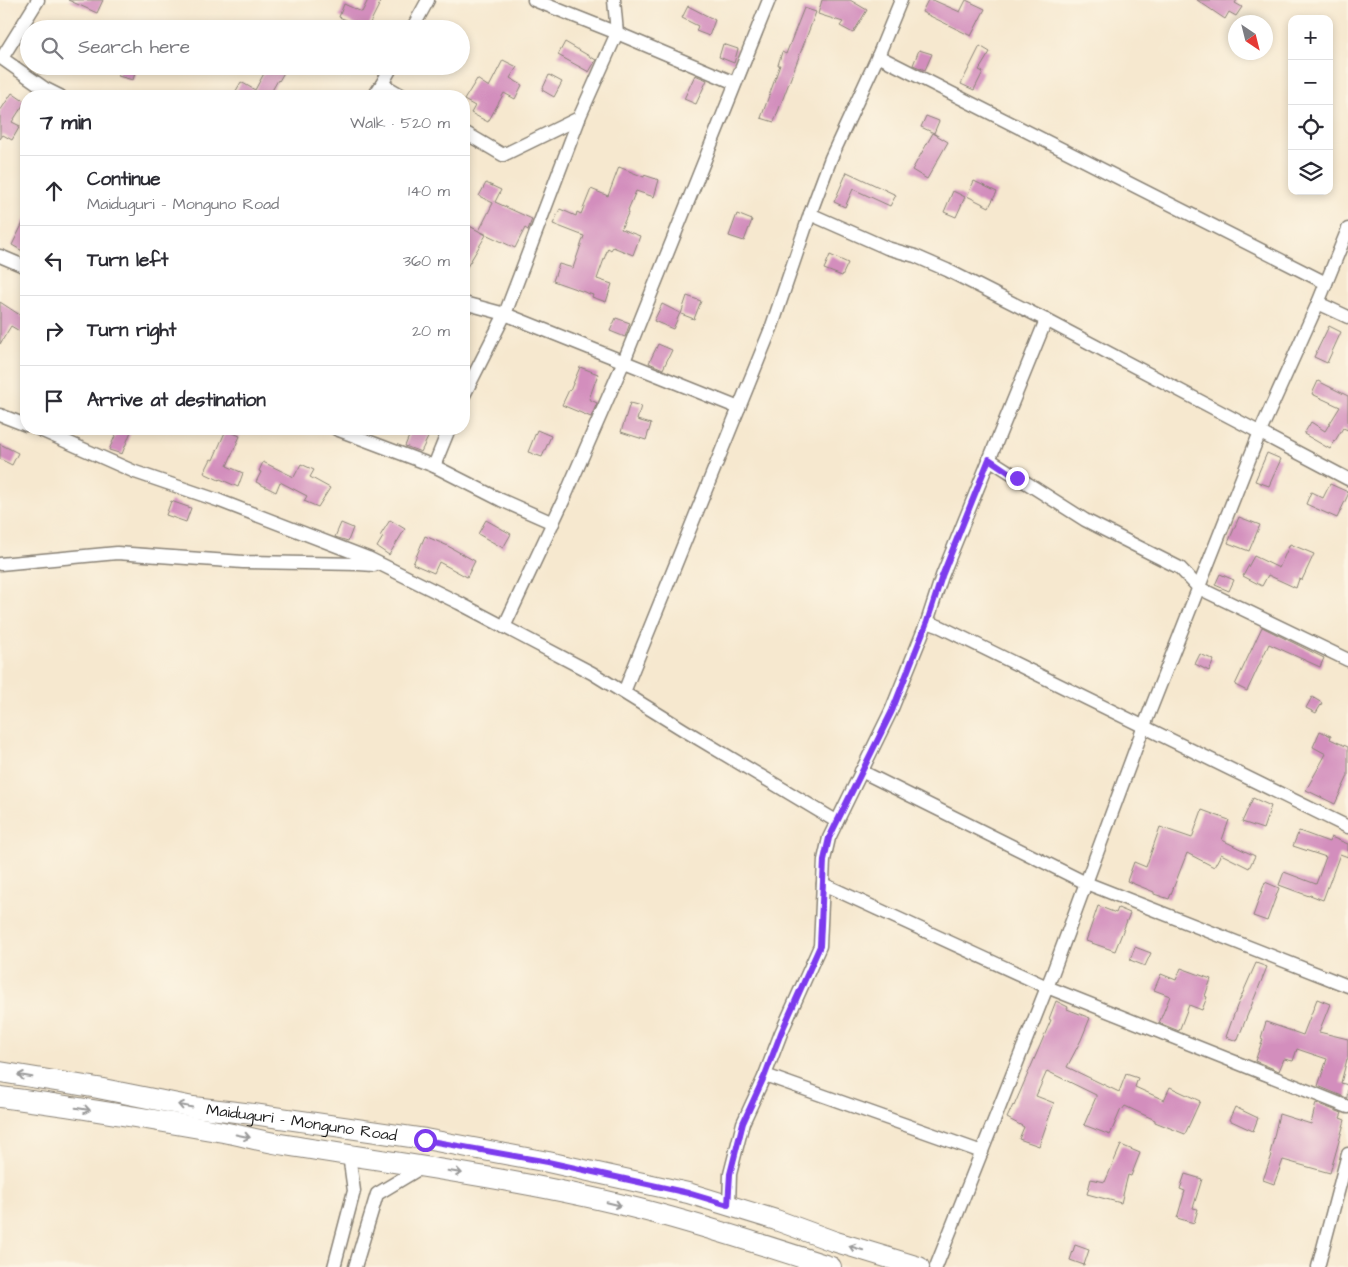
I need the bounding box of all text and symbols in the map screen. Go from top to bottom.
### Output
north arrow [1228,15,1273,60]
map controls [1288,15,1333,195]
button: + [1288,15,1333,60]
search box [20,20,470,75]
icon: search [38,34,66,62]
text: Search here [78,34,190,61]
button: − [1288,60,1333,105]
button: locate [1288,105,1333,150]
text: 7 min [40,108,91,137]
text: Walk · 520 m [350,112,450,134]
button: layers [1288,150,1333,195]
text: Continue [87,166,161,193]
icon: ahead [40,177,68,205]
text: 140 m [408,180,450,202]
text: Maiduguri - Monguno Road [87,193,279,215]
icon: left [40,247,68,275]
text: Turn left [87,247,168,274]
text: 360 m [403,250,450,272]
icon: right [40,317,68,345]
text: Turn right [87,317,176,344]
text: 20 m [412,320,450,342]
icon: arrive [40,387,68,415]
text: Arrive at destination [87,387,266,414]
route end [1006,467,1029,490]
one-way arrow [18,1071,34,1081]
street label: Maiduguri - Monguno Road [205,1099,398,1147]
one-way arrow [177,1100,193,1110]
one-way arrow [74,1104,90,1114]
route start [414,1129,437,1152]
one-way arrow [235,1132,251,1141]
one-way arrow [447,1168,463,1178]
one-way arrow [606,1200,622,1209]
one-way arrow [848,1243,864,1253]

